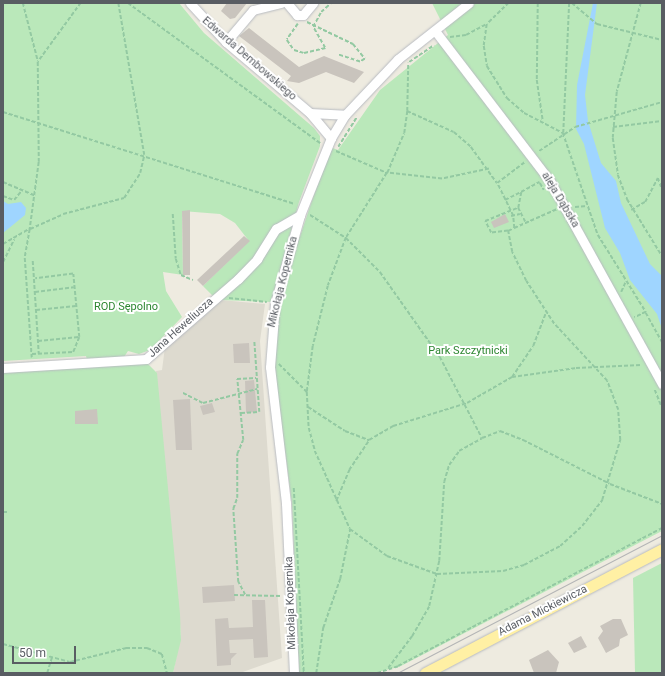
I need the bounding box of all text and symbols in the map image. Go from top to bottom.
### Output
street label: Edwarda Dembowskiego [199,14,299,104]
street label: aleja Dąbska [538,170,582,230]
street label: Mikołaja Kopernika [265,235,301,329]
street label: Jana Heweliusza [146,295,216,361]
park label: ROD Sępolno [94,300,158,314]
park label: Park Szczytnicki [428,344,508,358]
street label: Mikołaja Kopernika [283,556,299,650]
street label: Adama Mickiewicza [496,583,590,639]
scale bar [14,638,78,664]
text: 50 m [19,646,46,660]

